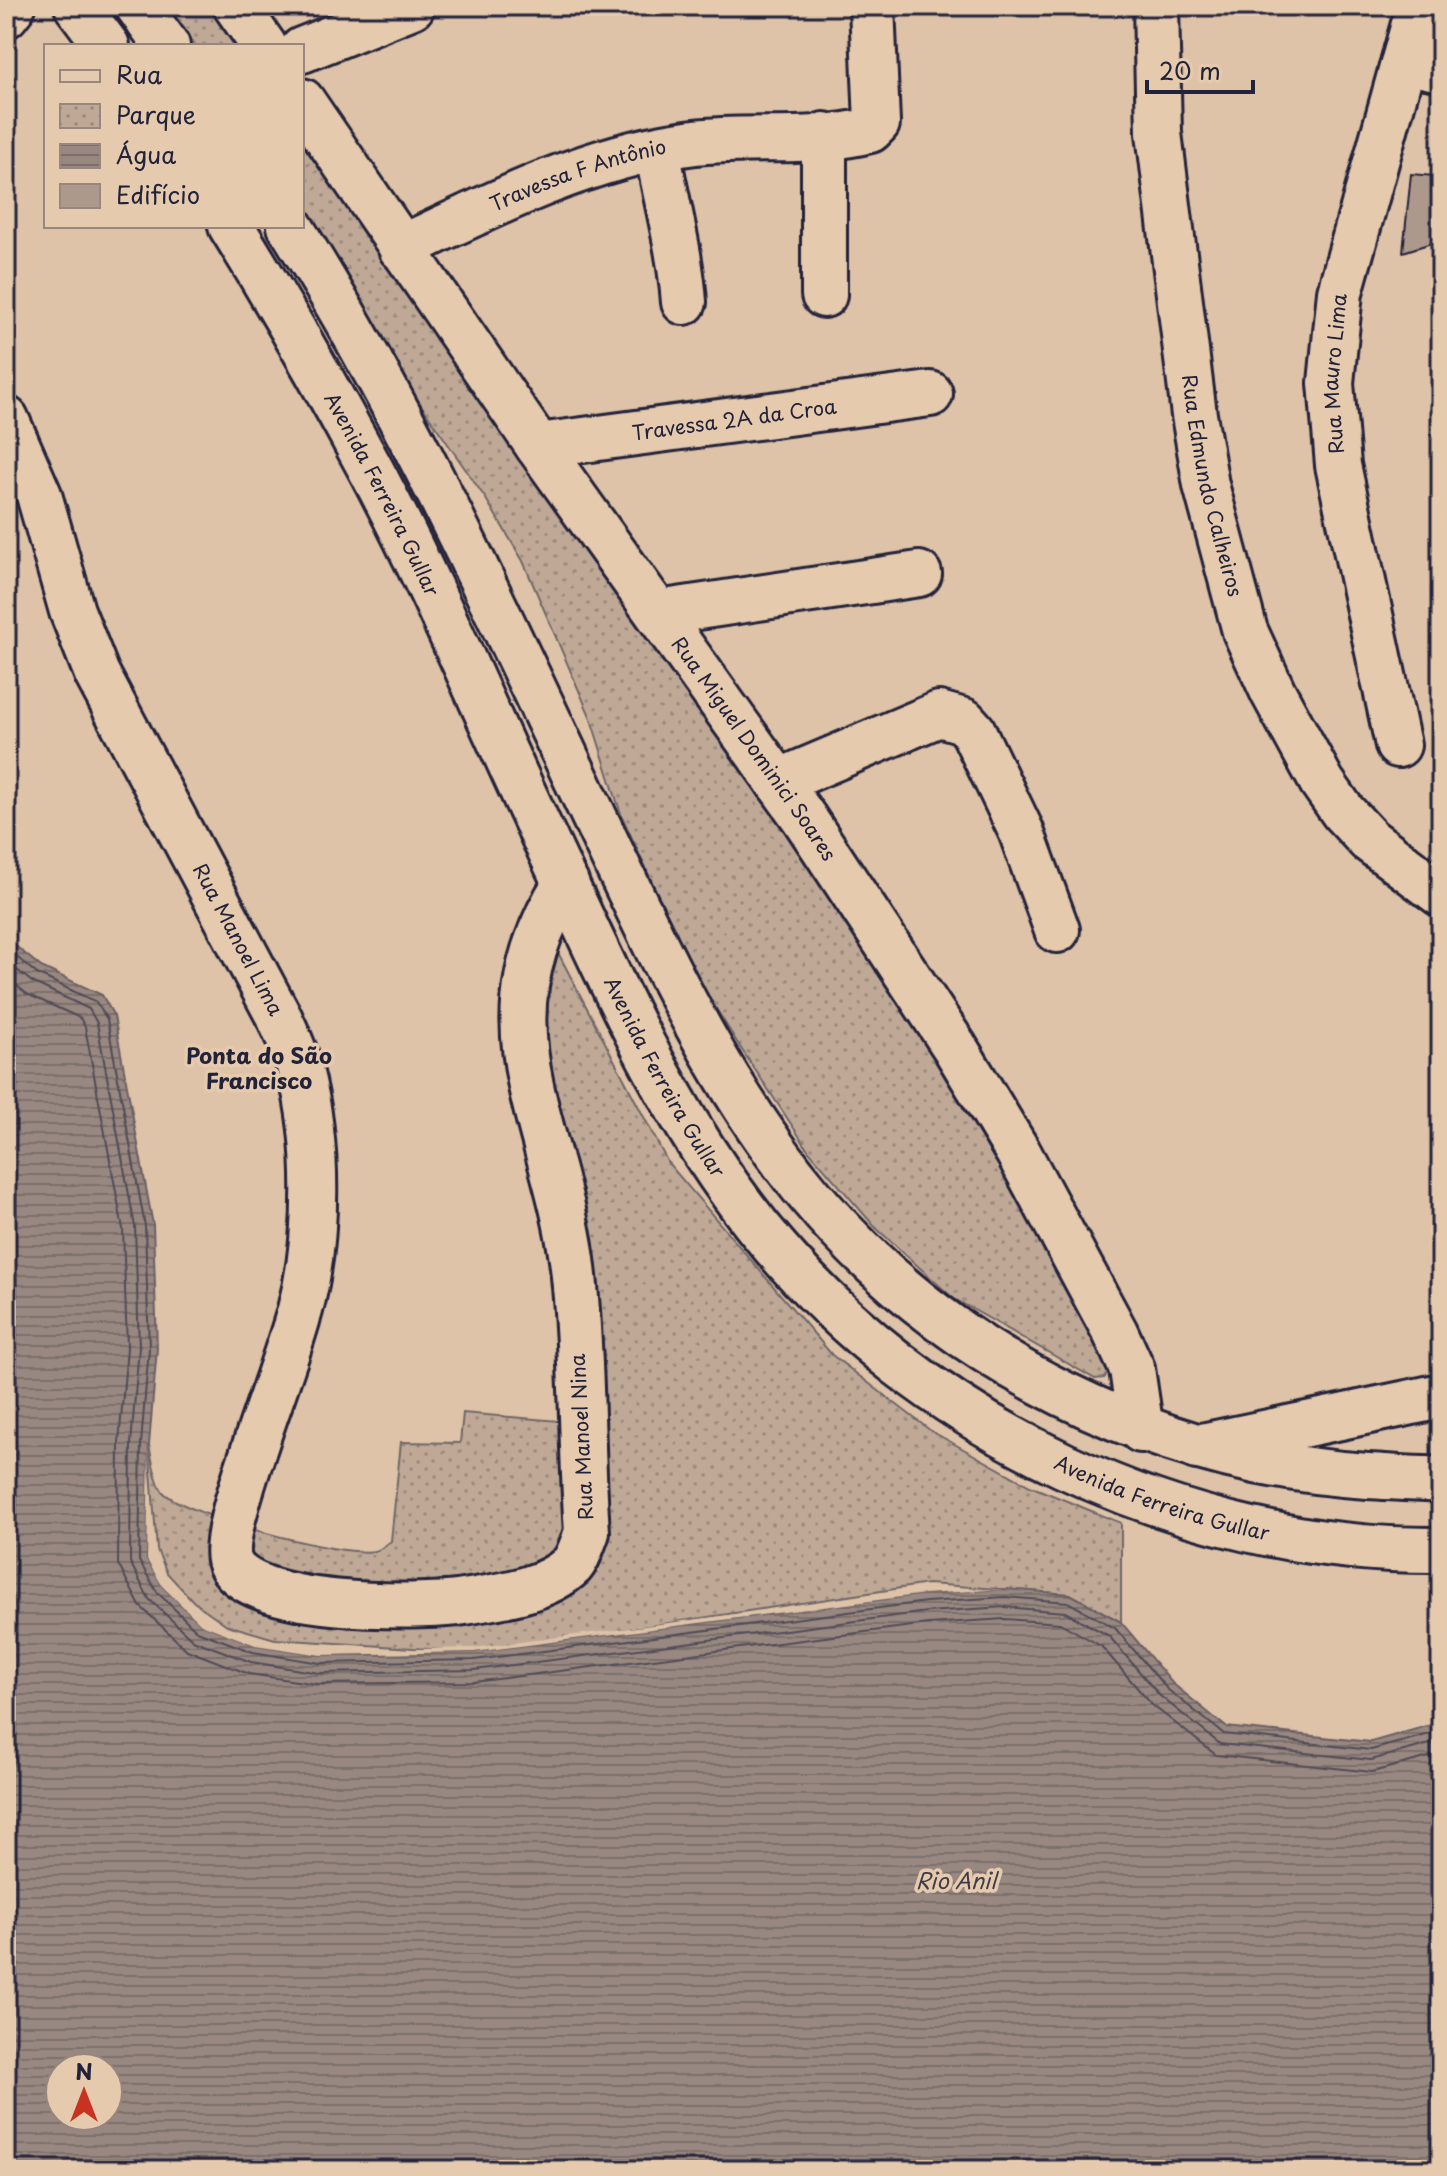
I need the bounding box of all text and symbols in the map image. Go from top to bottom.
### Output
legend [44,44,304,228]
scale bar [1147,44,1253,94]
text: 20 m [1159,52,1221,88]
text: Rua [116,56,162,92]
text: Parque [116,96,196,132]
street label: Travessa F Antônio [485,131,668,218]
text: Água [116,136,176,172]
text: Edifício [116,176,200,212]
street label: Rua Mauro Lima [1315,292,1354,455]
street label: Rua Edmundo Calheiros [1175,373,1251,600]
street label: Avenida Ferreira Gullar [317,387,448,601]
street label: Travessa 2A da Croa [630,390,839,447]
street label: Rua Miguel Dominici Soares [665,630,844,867]
street label: Rua Manoel Lima [186,858,292,1021]
street label: Avenida Ferreira Gullar [597,971,733,1183]
district label: Ponta do São Francisco [186,1038,332,1096]
street label: Rua Manoel Nina [562,1353,600,1521]
street label: Avenida Ferreira Gullar [1050,1447,1272,1547]
water label: Rio Anil [916,1863,999,1896]
north arrow [44,2052,124,2132]
text: N [75,2054,93,2087]

